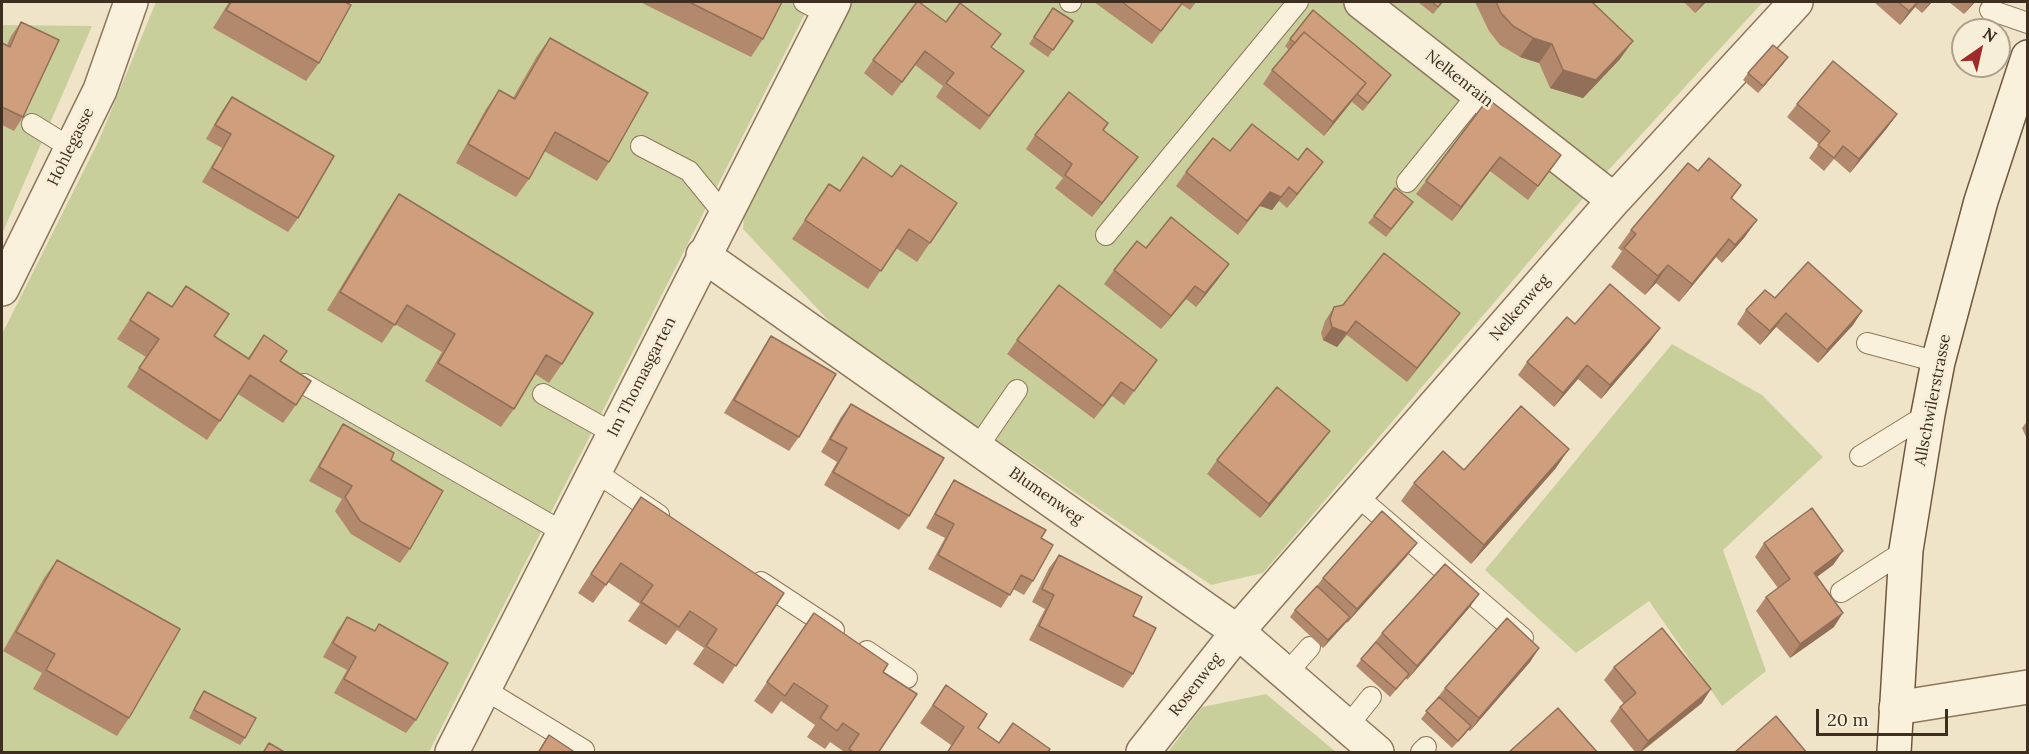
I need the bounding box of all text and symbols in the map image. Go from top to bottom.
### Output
north arrow [1951,18,2011,78]
text: N [1979,23,2001,46]
street label: Nelkenrain [1421,46,1497,112]
street label: Hohlegasse [44,105,98,189]
street label: Nelkenweg [1486,271,1554,345]
street label: Im Thomasgarten [604,314,680,440]
street label: Allschwilerstrasse [1911,333,1955,467]
street label: Blumenweg [1005,463,1087,529]
street label: Rosenweg [1165,650,1227,720]
scale bar [1819,697,1951,735]
text: 20 m [1827,708,1869,731]

